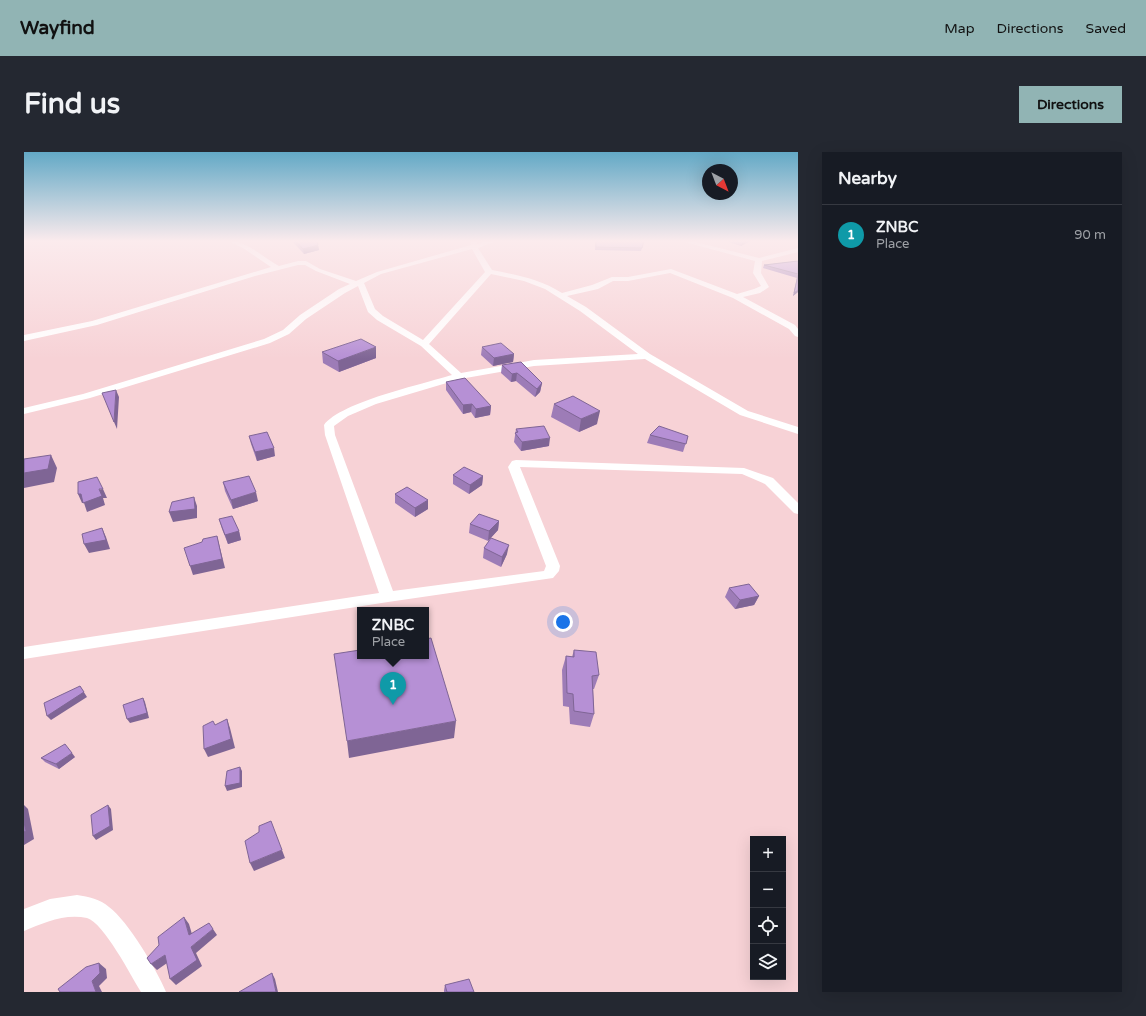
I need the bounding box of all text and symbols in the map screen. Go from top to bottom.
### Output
text: Wayfind [20,17,95,39]
text: Map [944,20,975,37]
text: Directions [997,20,1064,37]
text: Saved [1086,20,1126,37]
button: Directions [1019,86,1122,123]
text: Find us [24,87,120,121]
north arrow [702,164,738,200]
text: Nearby [838,168,897,189]
text: ZNBC [876,218,918,236]
text: 1 [847,227,855,243]
text: 90 m [1074,227,1106,243]
text: Place [876,236,909,252]
popup [357,607,429,659]
your location [553,612,573,632]
text: ZNBC [372,616,414,634]
text: Place [372,634,405,650]
pin: 1 [380,672,406,705]
map controls [750,836,786,980]
button: + [750,836,786,872]
button: − [750,872,786,908]
button: locate [750,908,786,944]
button: layers [750,944,786,980]

